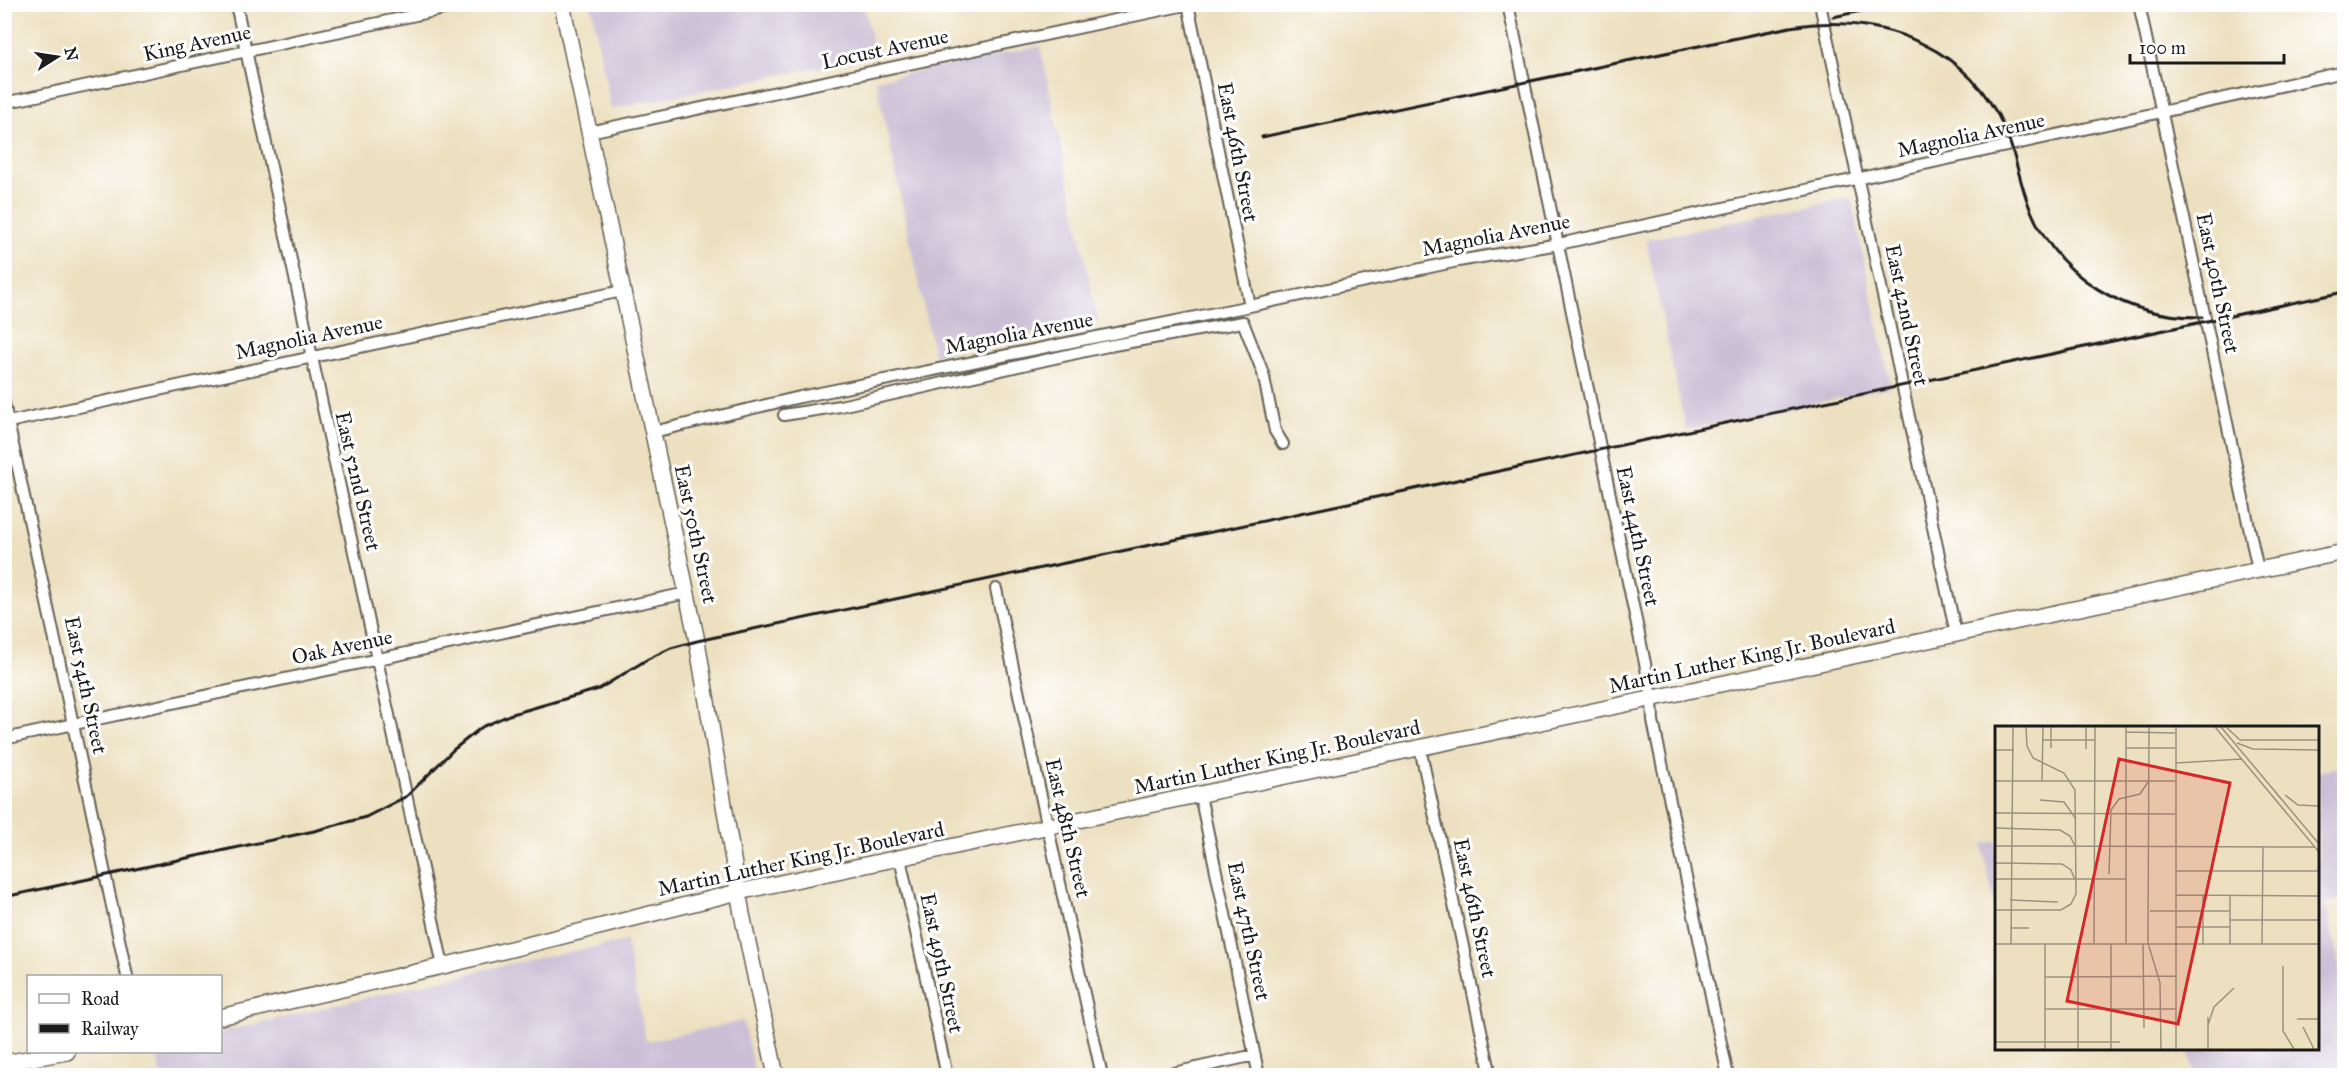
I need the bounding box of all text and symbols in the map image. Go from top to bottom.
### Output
street label: King Avenue [141,19,253,67]
street label: Locust Avenue [819,23,951,75]
north arrow [27,27,87,87]
scale bar [2130,27,2284,65]
text: 100 m [2139,37,2186,59]
text: N [60,45,82,63]
street label: East 46th Street [1212,80,1264,225]
street label: Magnolia Avenue [1895,107,2047,163]
street label: Magnolia Avenue [1420,208,1572,262]
street label: East 40th Street [2190,210,2246,356]
street label: East 42nd Street [1879,242,1935,389]
street label: Magnolia Avenue [943,306,1095,360]
street label: Magnolia Avenue [233,309,385,365]
street label: East 52nd Street [329,409,387,554]
street label: East 50th Street [669,462,724,606]
street label: East 44th Street [1610,463,1666,609]
street label: Martin Luther King Jr. Boulevard [1606,613,1898,699]
street label: East 54th Street [59,614,113,757]
street label: Oak Avenue [289,624,395,670]
street label: Martin Luther King Jr. Boulevard [1131,714,1423,800]
inset map [1995,726,2319,1050]
street label: East 48th Street [1039,756,1097,901]
street label: Martin Luther King Jr. Boulevard [655,816,947,902]
street label: East 46th Street [1448,836,1503,981]
street label: East 47th Street [1222,859,1277,1003]
street label: East 49th Street [914,891,970,1036]
legend [27,975,222,1053]
text: Road [81,988,119,1010]
text: Railway [81,1018,139,1040]

